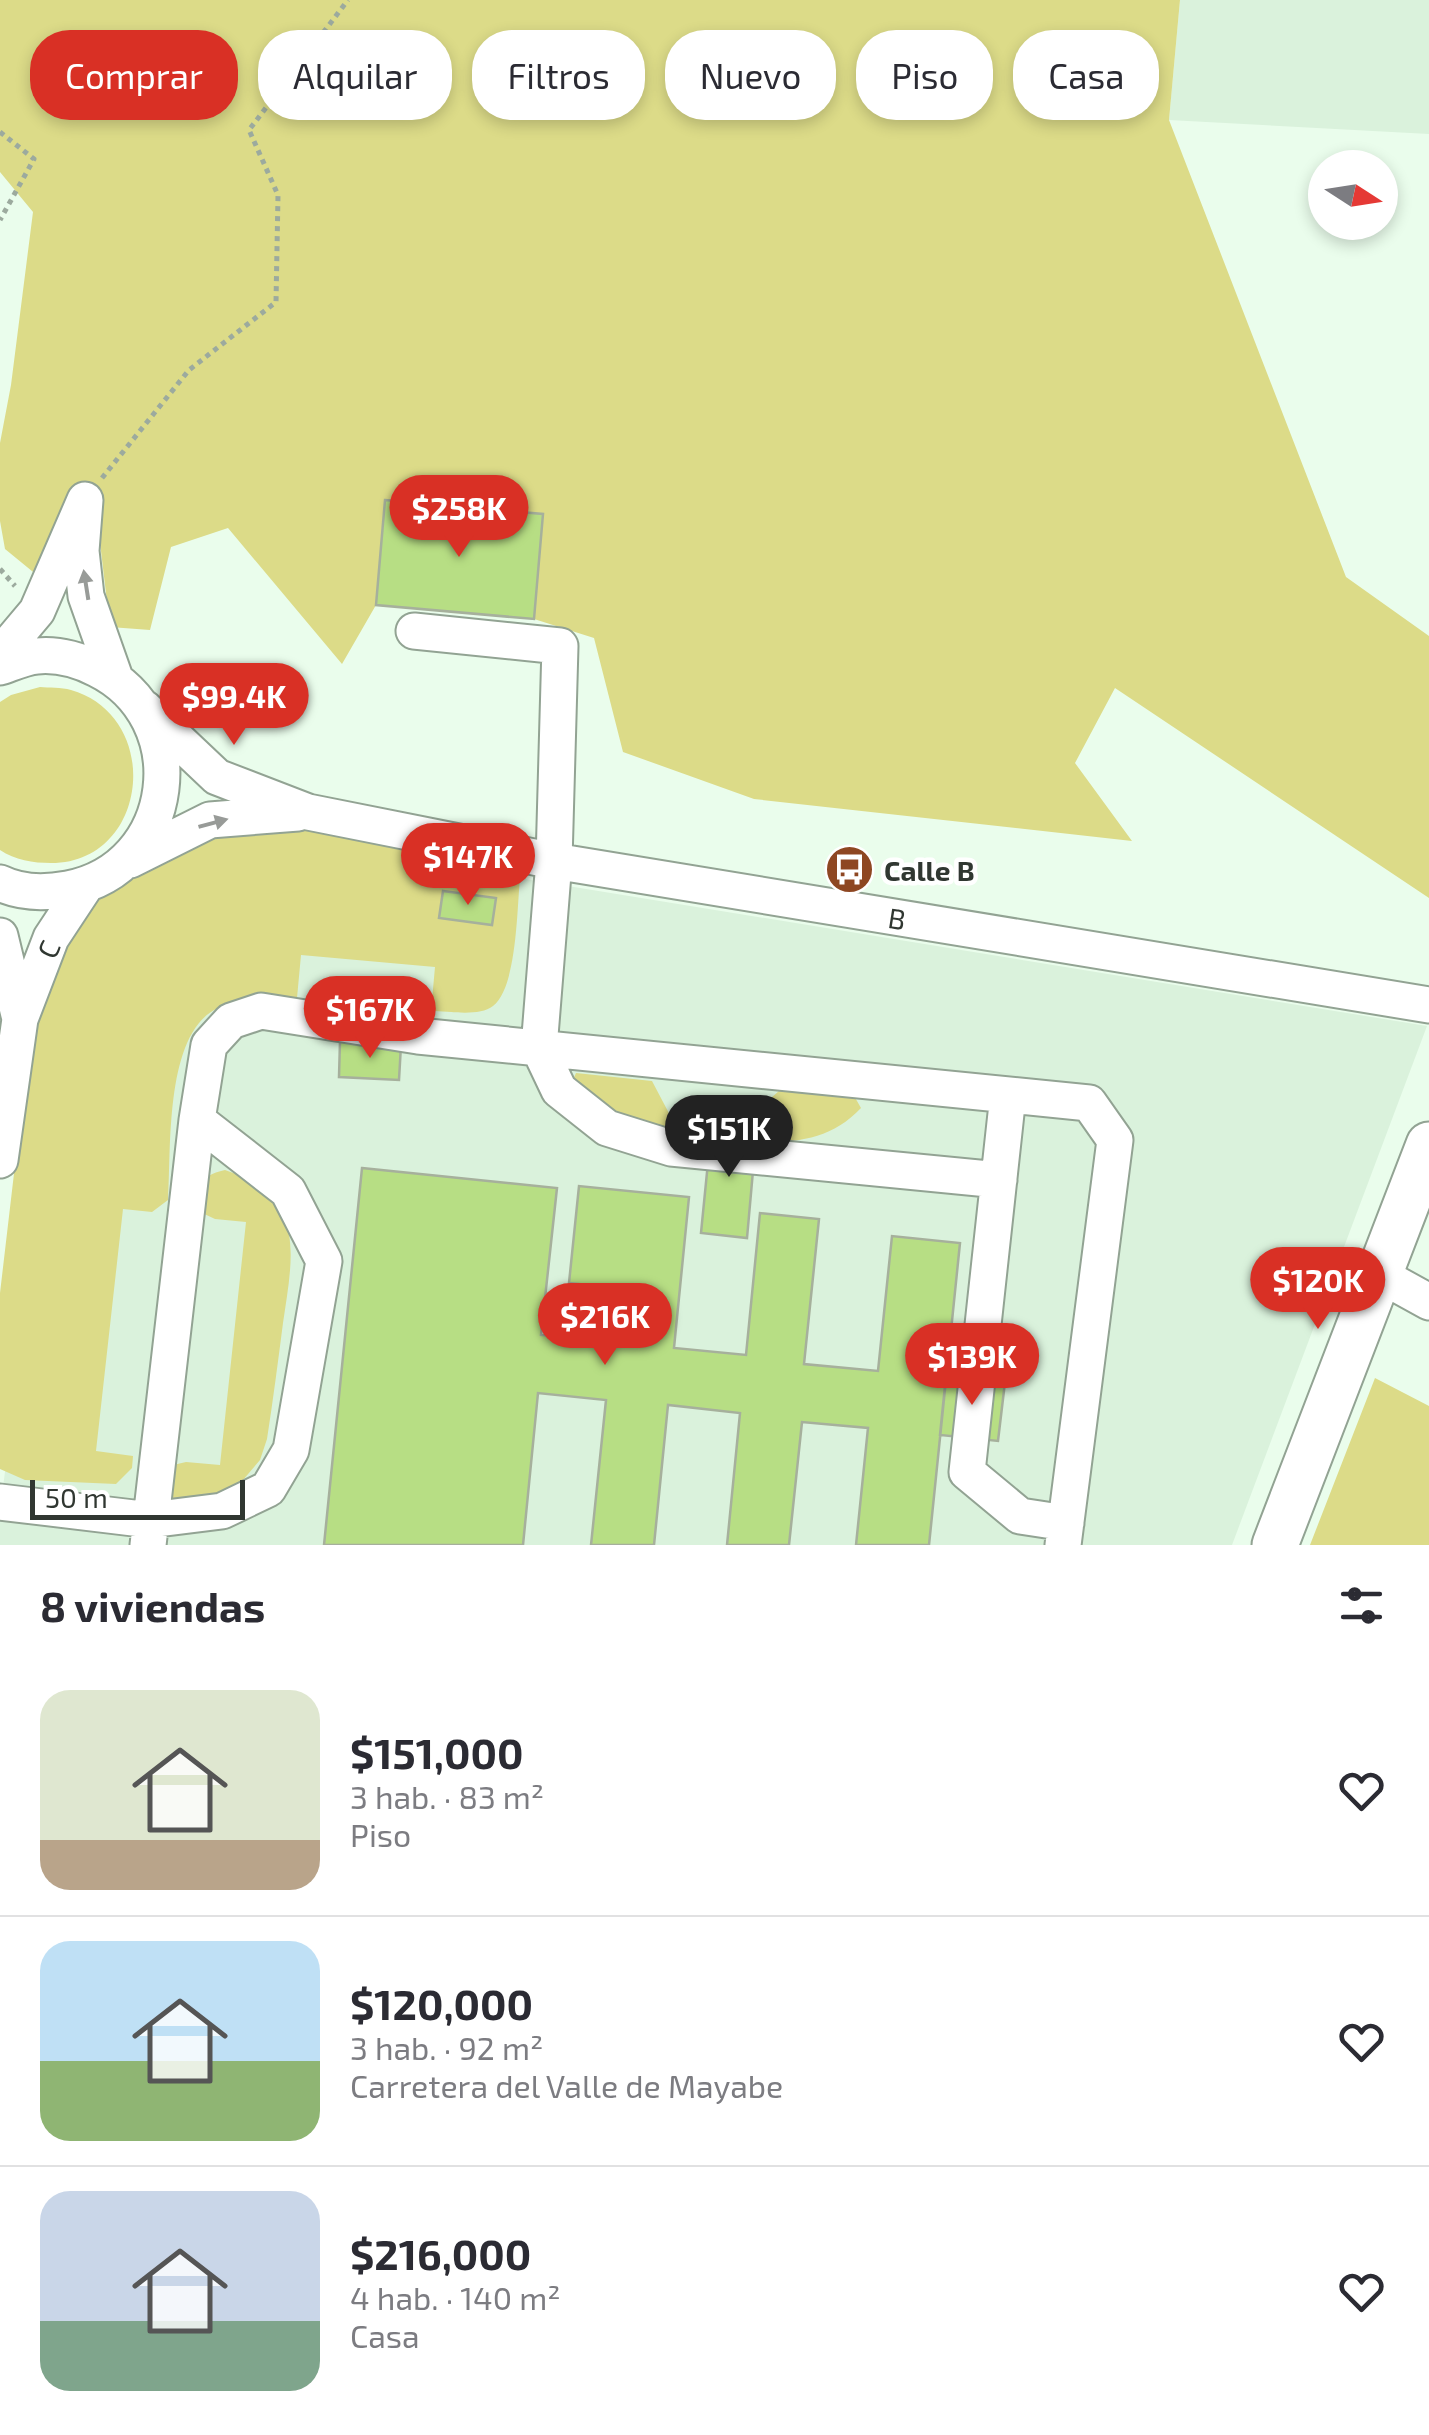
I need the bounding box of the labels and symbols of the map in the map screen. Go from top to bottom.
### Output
north arrow [1308,150,1398,240]
pin: $258K [389,475,529,560]
one-way arrow [77,569,93,600]
pin: $99.4K [153,663,315,748]
one-way arrow [197,814,228,830]
pin: $147K [398,823,538,908]
bus stop icon: Calle B [823,844,875,896]
place label: Calle B [884,853,975,887]
street label: B [886,900,908,936]
street label: C [29,935,67,963]
pin: $167K [300,976,440,1061]
pin: $151K [659,1095,799,1180]
pin: $120K [1248,1247,1388,1332]
pin: $216K [535,1283,675,1368]
pin: $139K [902,1323,1042,1408]
scale bar [30,1475,245,1520]

